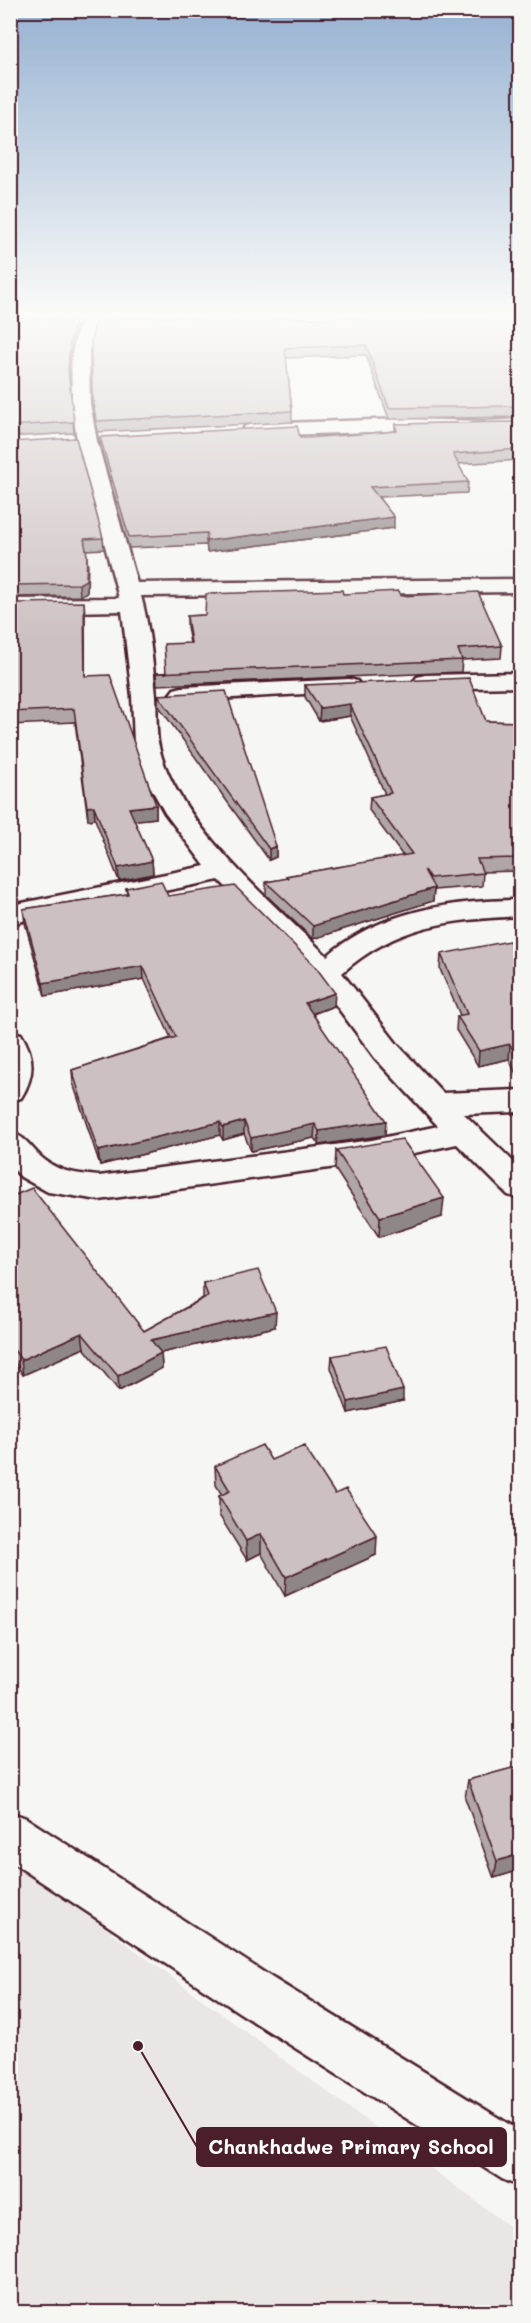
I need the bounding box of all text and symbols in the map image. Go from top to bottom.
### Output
callout: Chankhadwe Primary School [197,2128,506,2166]
text: Chankhadwe Primary School [208,2133,494,2159]

